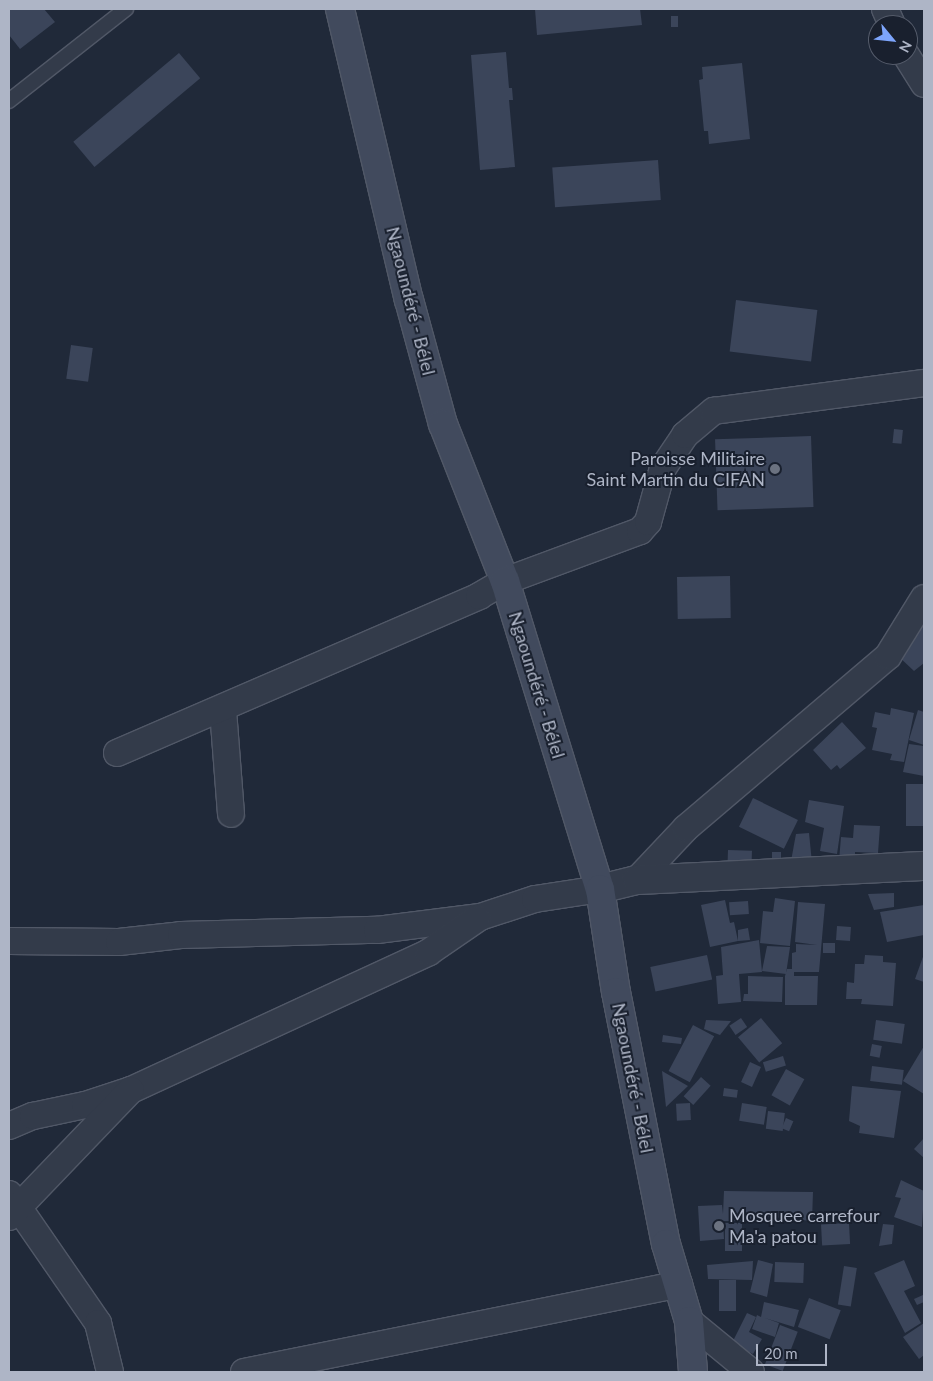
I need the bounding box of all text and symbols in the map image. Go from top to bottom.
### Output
north arrow [868,15,918,65]
text: N [896,38,916,56]
street label: Ngaoundéré - Bélel [382,225,440,377]
place label: Paroisse Militaire Saint Martin du CIFAN [587,448,765,490]
marker: Paroisse Militaire Saint Martin du CIFAN [769,463,781,475]
street label: Ngaoundéré - Bélel [504,609,570,761]
street label: Ngaoundéré - Bélel [608,1001,658,1155]
place label: Mosquee carrefour Ma'a patou [729,1205,880,1248]
marker: Mosquee carrefour Ma'a patou [713,1220,725,1232]
scale bar [758,1334,829,1366]
text: 20 m [764,1344,798,1362]

